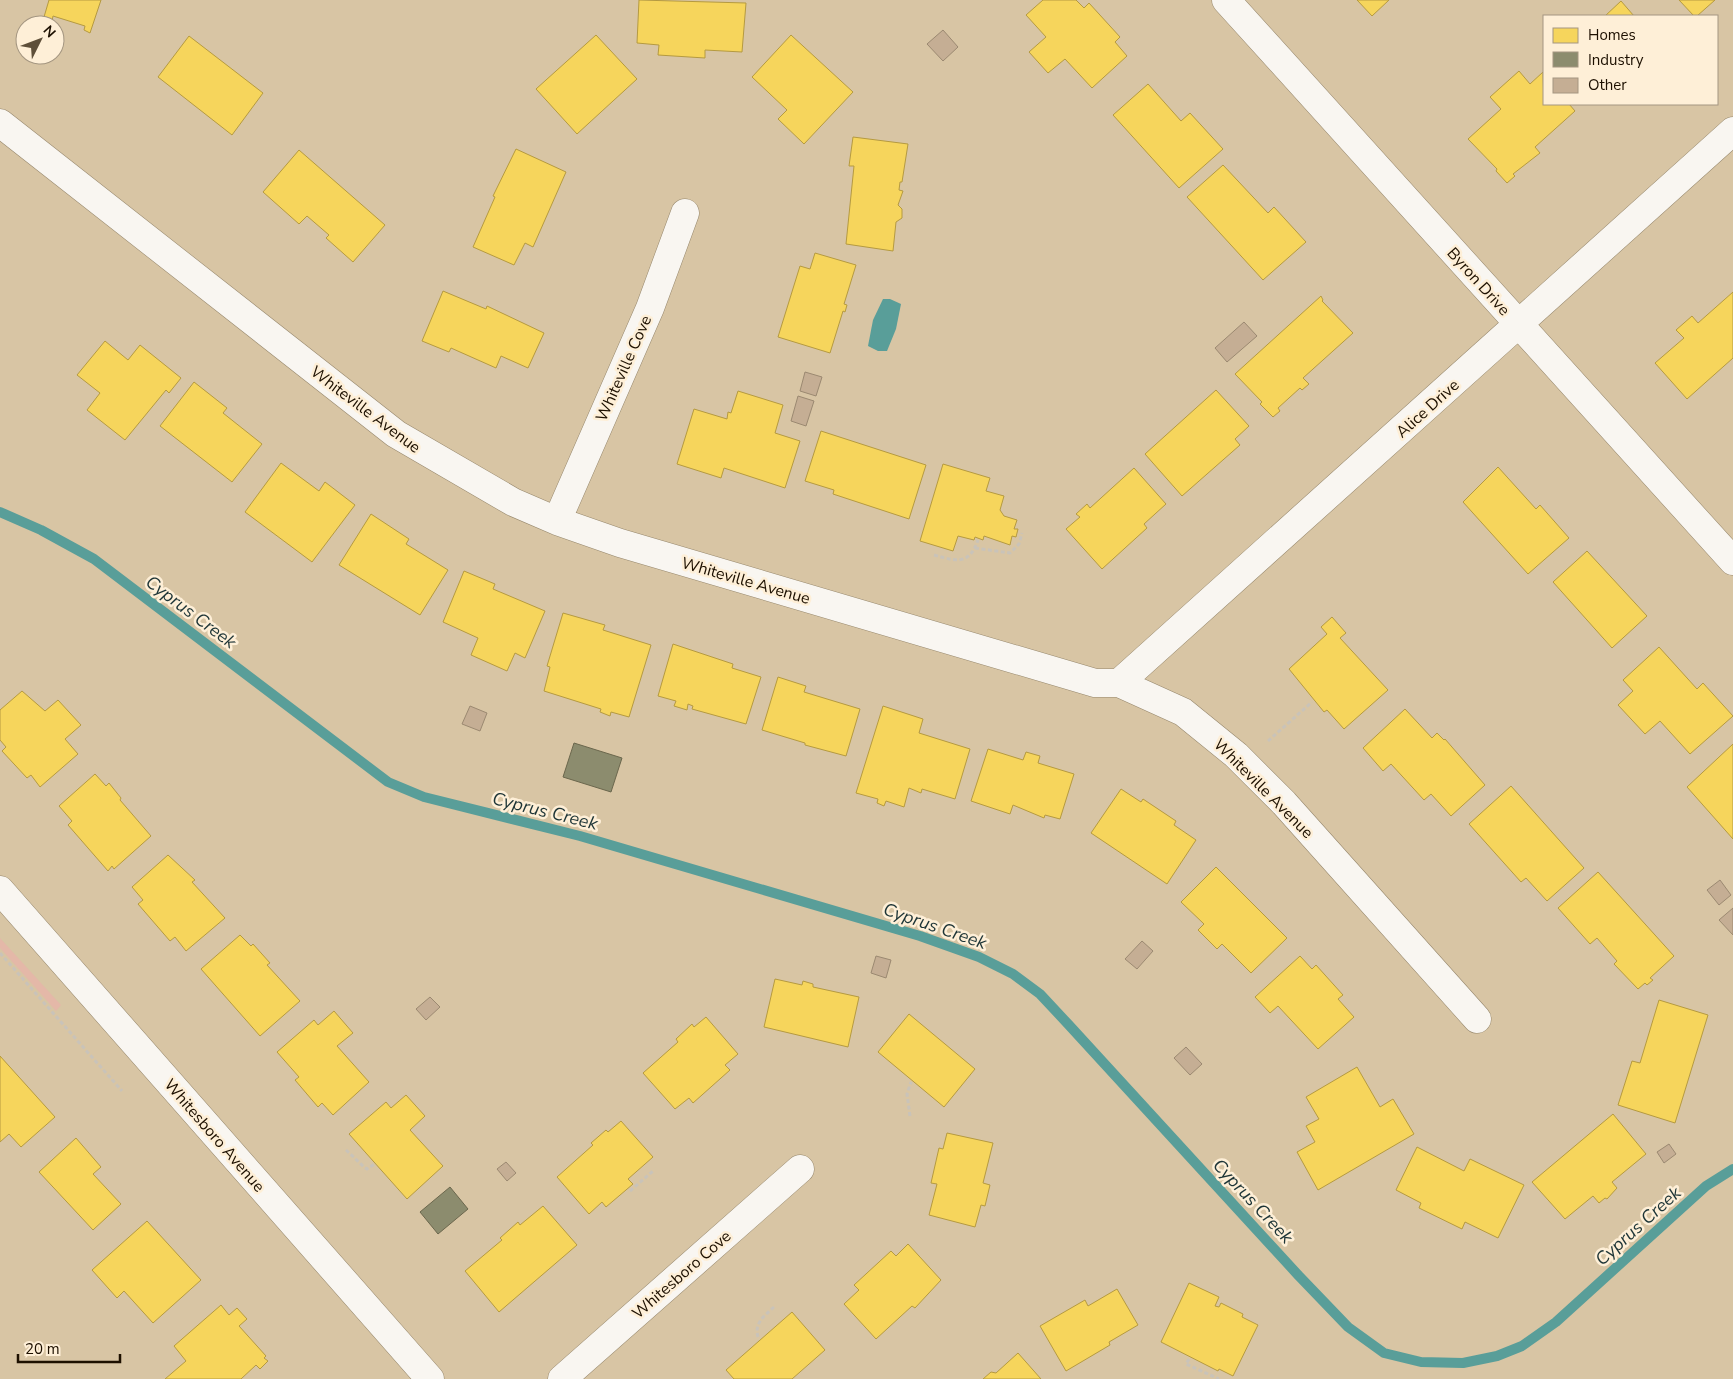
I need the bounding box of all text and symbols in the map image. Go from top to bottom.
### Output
north arrow [15,15,65,65]
legend [1543,15,1718,105]
text: N [39,21,60,42]
text: Homes [1588,25,1636,45]
text: Industry [1588,50,1644,70]
text: Other [1588,75,1627,95]
street label: Byron Drive [1442,243,1515,321]
street label: Whiteville Cove [591,312,657,425]
street label: Whiteville Avenue [306,361,425,459]
street label: Alice Drive [1391,374,1464,443]
street label: Whiteville Avenue [679,552,813,610]
water label: Cyprus Creek [141,570,242,655]
street label: Whiteville Avenue [1209,734,1318,843]
water label: Cyprus Creek [490,786,601,836]
water label: Cyprus Creek [880,897,991,955]
street label: Whitesboro Avenue [159,1074,270,1197]
water label: Cyprus Creek [1207,1153,1299,1249]
water label: Cyprus Creek [1590,1180,1687,1271]
street label: Whitesboro Cove [627,1226,736,1324]
scale bar [18,1332,120,1364]
text: 20 m [25,1339,60,1359]

